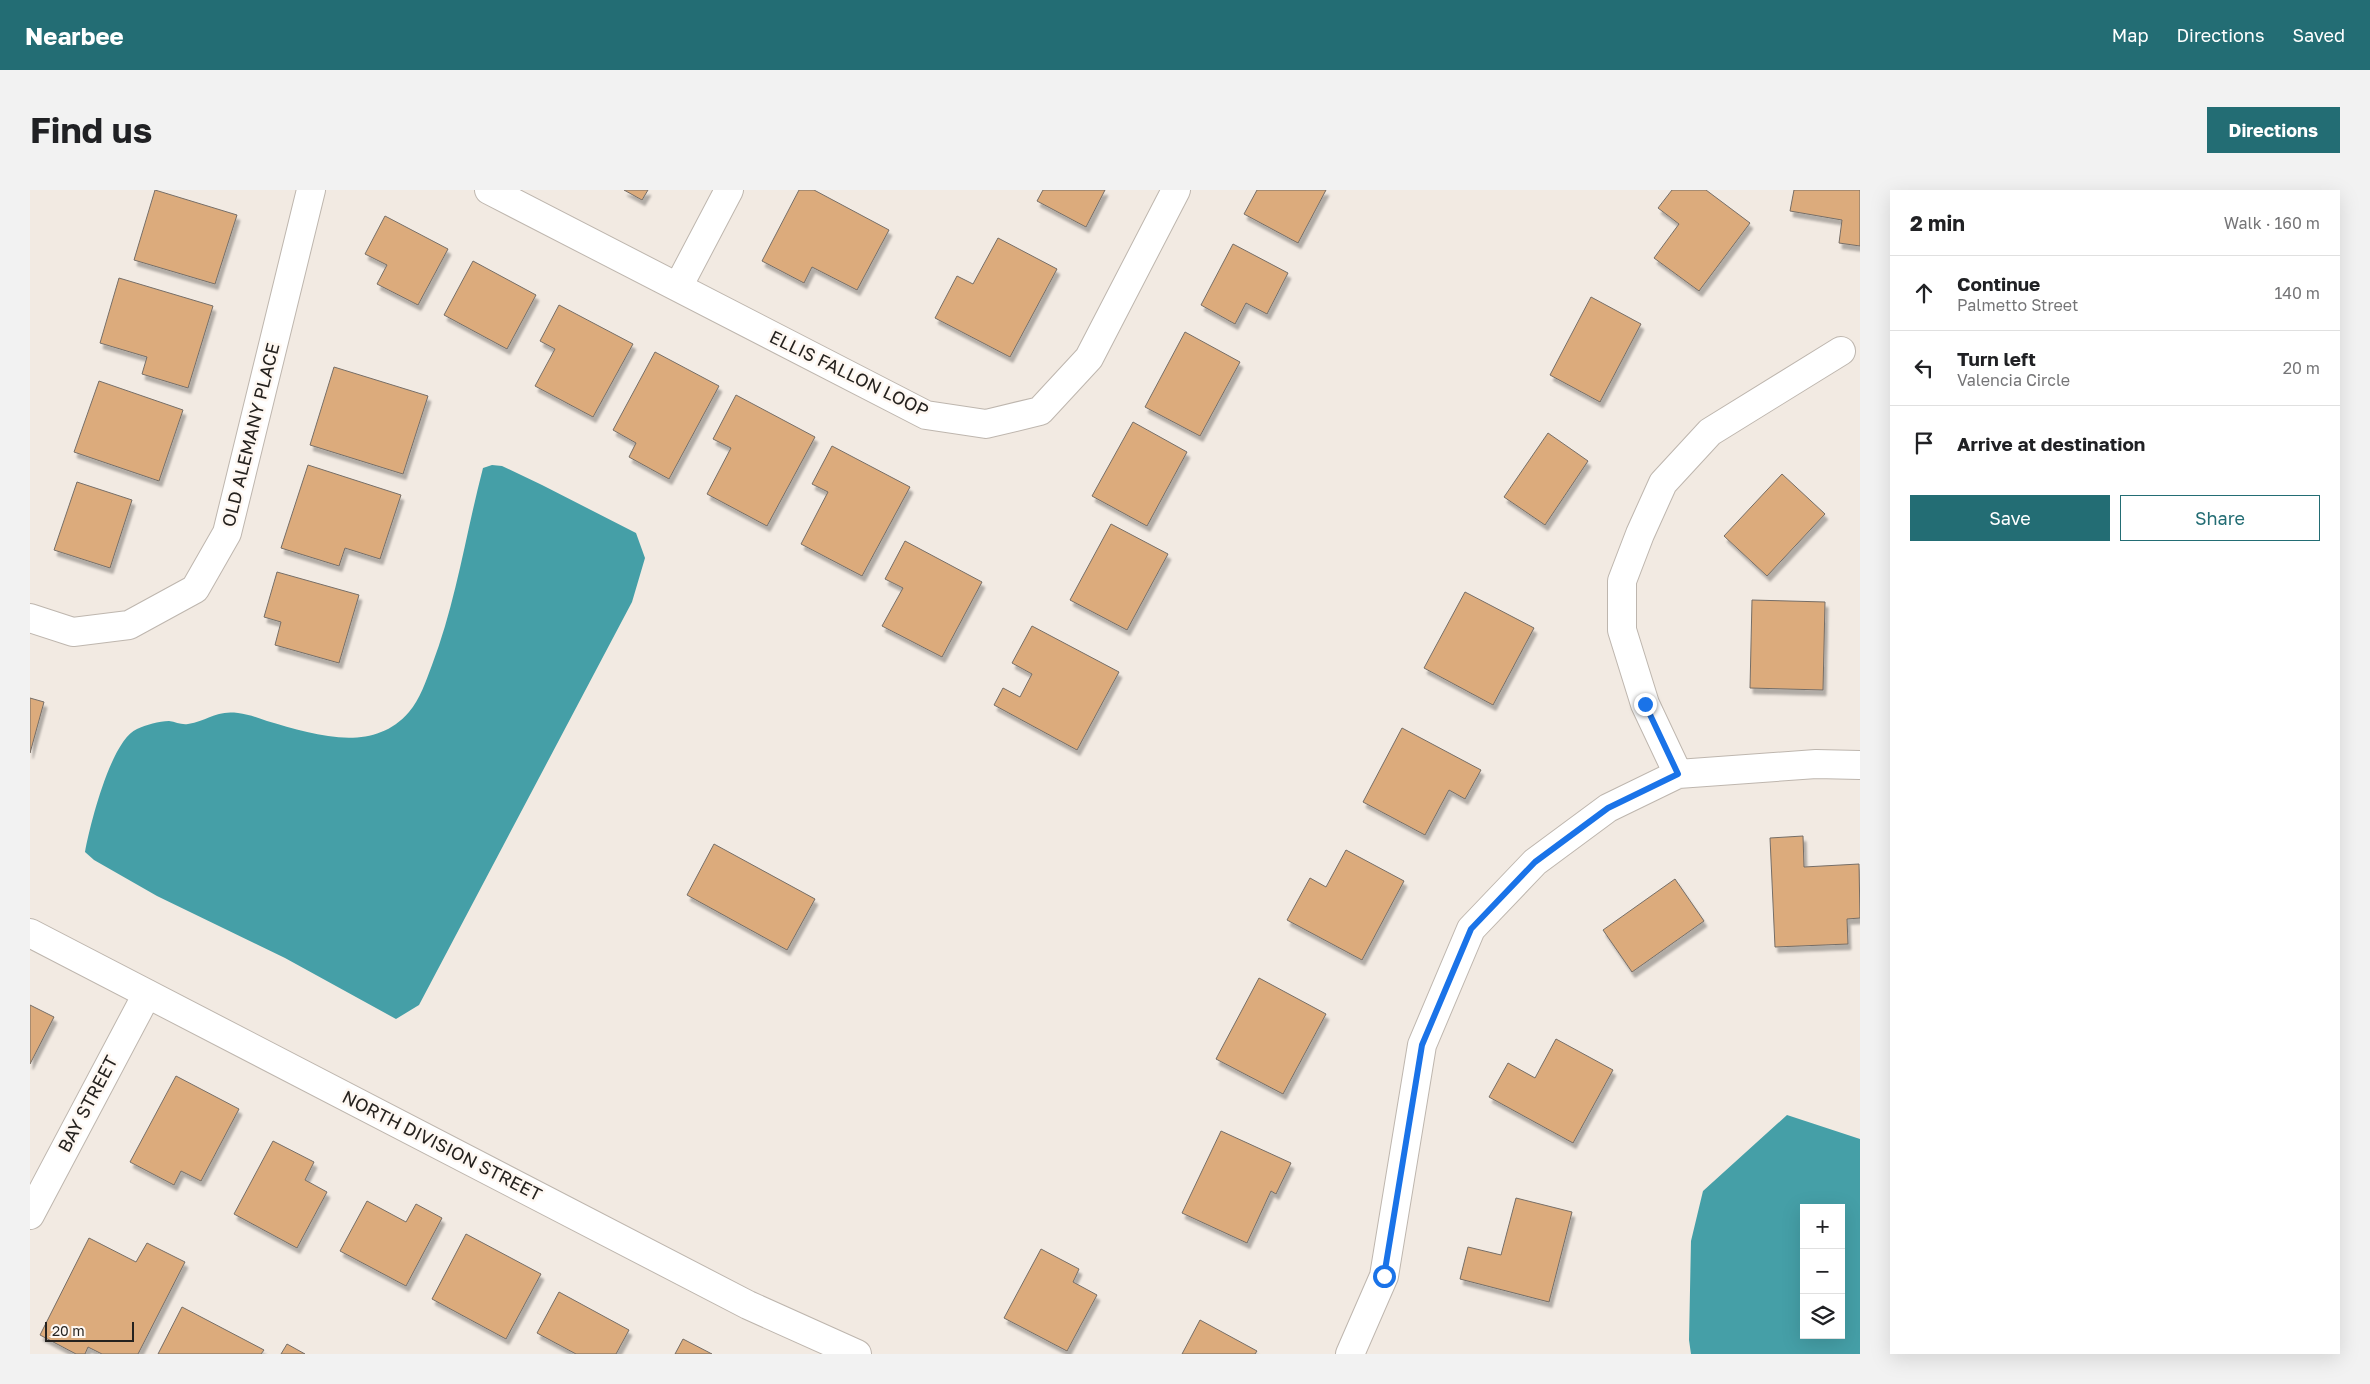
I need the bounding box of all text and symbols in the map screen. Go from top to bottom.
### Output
text: Nearbee [25,21,124,50]
text: Map [2112,24,2148,46]
text: Directions [2176,24,2264,46]
text: Saved [2292,24,2345,46]
button: Directions [2207,107,2340,153]
text: Find us [30,109,152,151]
text: 2 min [1910,210,1965,236]
text: Walk · 160 m [2224,213,2320,233]
text: Continue [1957,272,2040,295]
icon: ahead [1910,279,1938,307]
text: 140 m [2274,283,2320,303]
text: Palmetto Street [1957,295,2079,315]
street label: ELLIS FALLON LOOP [766,325,933,421]
street label: OLD ALEMANY PLACE [217,341,284,529]
text: Turn left [1957,347,2036,370]
icon: left [1910,354,1938,382]
text: 20 m [2283,358,2320,378]
text: Valencia Circle [1957,370,2070,390]
icon: arrive [1910,429,1938,457]
text: Arrive at destination [1957,432,2145,455]
button: Save [1910,495,2110,541]
button: Share [2120,495,2320,541]
route end [1634,693,1657,716]
street label: BAY STREET [53,1052,122,1156]
street label: NORTH DIVISION STREET [339,1085,546,1205]
map controls [1800,1204,1845,1339]
button: + [1800,1204,1845,1249]
button: − [1800,1249,1845,1294]
route start [1373,1265,1396,1288]
button: layers [1800,1294,1845,1339]
scale bar [45,1319,134,1342]
text: 20 m [52,1322,85,1339]

